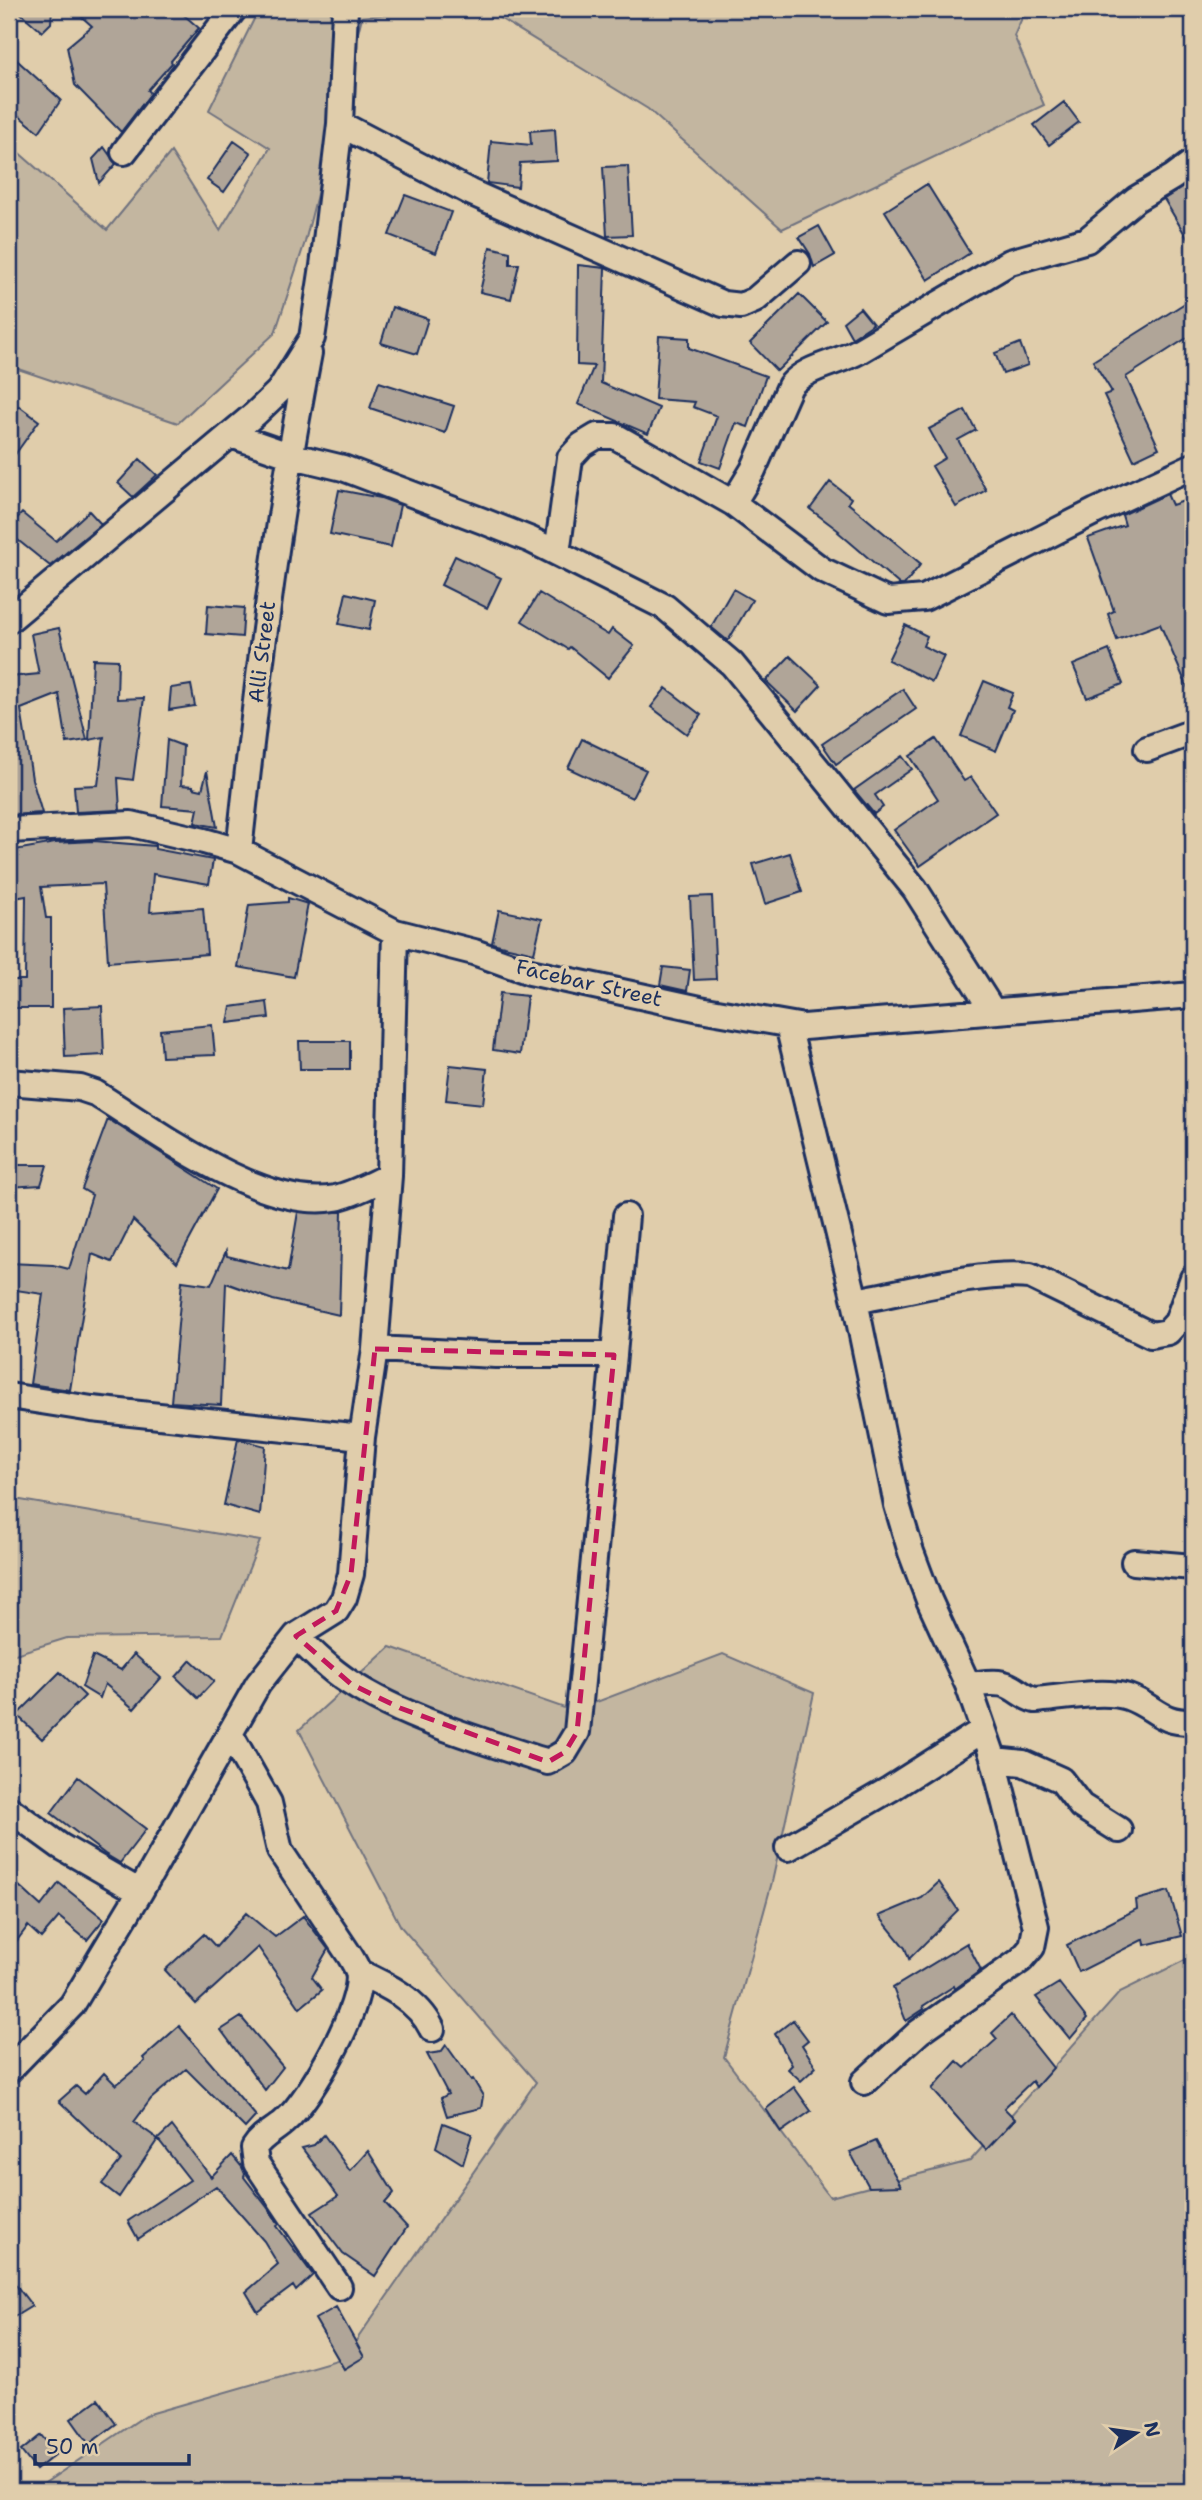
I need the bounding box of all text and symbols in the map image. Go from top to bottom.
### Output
street label: Alli Street [242,599,282,705]
street label: Facebar Street [513,953,665,1013]
north arrow [1100,2398,1170,2468]
text: N [1138,2419,1166,2439]
scale bar [35,2423,189,2467]
text: 50 m [46,2433,99,2461]

